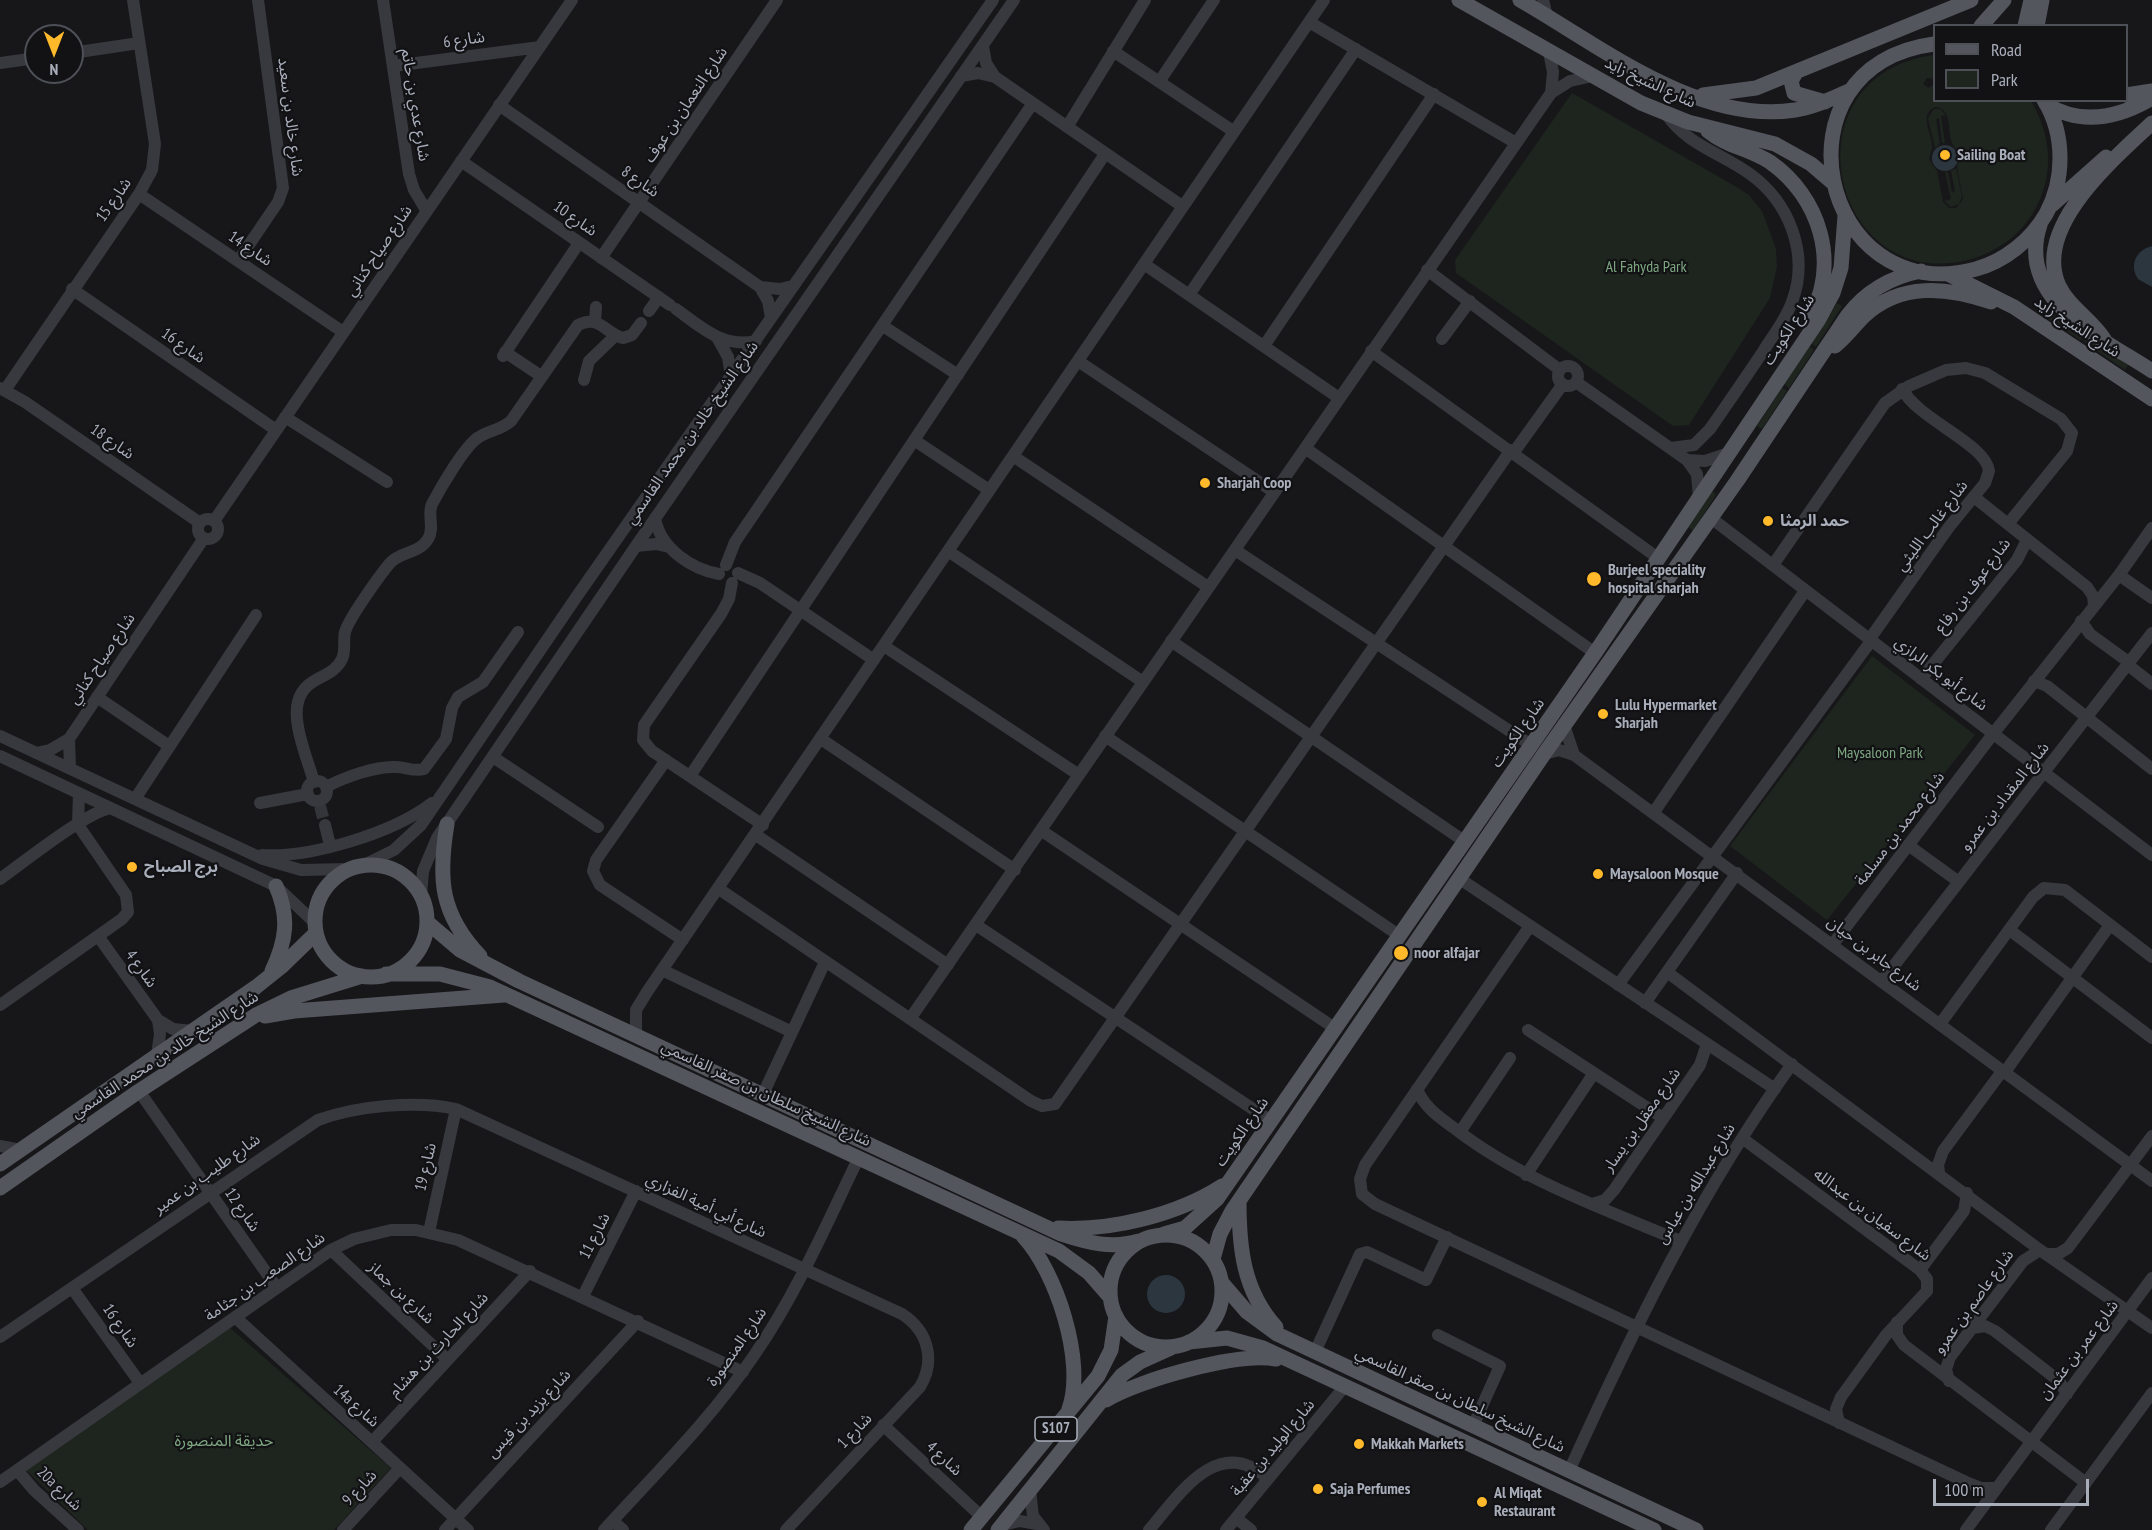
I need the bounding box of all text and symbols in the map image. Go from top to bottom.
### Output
north arrow [24,24,84,84]
legend [1933,24,2128,102]
street label: شارع 6 [442,28,486,52]
text: Road [1991,38,2022,61]
street label: شارع النعمان بن عوف [640,44,732,166]
street label: شارع عدي بن حاتم [397,47,433,163]
street label: شارع الشيخ زايد [1601,53,1699,113]
street label: شارع خالد بن سعيد [273,57,307,177]
text: N [50,60,58,80]
text: Park [1991,68,2018,91]
place label: Sailing Boat [1957,145,2025,165]
marker: Sailing Boat [1938,148,1952,162]
street label: شارع 8 [617,162,663,202]
street label: شارع 15 [92,174,136,226]
street label: شارع 10 [549,197,601,241]
street label: شارع صياح كناني [341,202,417,300]
street label: شارع 14 [224,227,276,271]
park label: Al Fahyda Park [1605,257,1687,277]
street label: شارع الكويت [1759,291,1819,369]
street label: شارع الشيخ زايد [2030,292,2124,362]
street label: شارع 16 [157,324,209,368]
street label: شارع الشيخ خالد بن محمد القاسمي [621,338,763,528]
street label: شارع 18 [86,420,138,464]
place label: Sharjah Coop [1217,473,1291,493]
marker: Sharjah Coop [1198,476,1212,490]
street label: شارع غالب الليثي [1892,477,1972,575]
place label: حمد الرمثا [1780,511,1849,531]
marker: حمد الرمثا [1761,514,1775,528]
street label: شارع عوف بن رفاع [1931,535,2015,637]
place label: Burjeel speciality hospital sharjah [1608,560,1706,598]
marker: Burjeel speciality hospital sharjah [1585,570,1603,588]
street label: شارع صياح كناني [64,610,140,708]
street label: شارع أبو بكر الرازي [1891,633,1991,715]
street label: شارع الكويت [1487,695,1549,771]
place label: Lulu Hypermarket Sharjah [1615,695,1717,733]
marker: Lulu Hypermarket Sharjah [1596,707,1610,721]
street label: شارع المقداد بن عمرو [1956,739,2054,855]
park label: Maysaloon Park [1837,743,1923,763]
street label: شارع محمد بن مسلمة [1851,768,1949,890]
place label: برج الصباح [144,857,218,877]
marker: برج الصباح [125,860,139,874]
place label: Maysaloon Mosque [1610,864,1719,884]
marker: Maysaloon Mosque [1591,867,1605,881]
street label: شارع جابر بن حيان [1823,912,1925,996]
place label: noor alfajar [1414,943,1480,963]
marker: noor alfajar [1392,944,1410,962]
street label: شارع 4 [121,946,161,992]
street label: شارع الشيخ خالد بن محمد القاسمي [68,987,262,1123]
street label: شارع الشيخ سلطان بن صقر القاسمي [658,1037,874,1151]
street label: شارع معقل بن يسار [1599,1064,1685,1176]
street label: شارع الكويت [1211,1094,1273,1170]
street label: شارع عبدالله بن عباس [1652,1120,1740,1248]
street label: شارع طليب بن عمير [150,1130,264,1218]
street label: شارع 19 [411,1141,441,1193]
street label: شارع سفيان بن عبدالله [1810,1165,1934,1265]
street label: شارع أبي أمية الفزاري [643,1170,769,1242]
street label: شارع 12 [220,1184,264,1236]
street label: شارع 11 [575,1210,615,1262]
street label: شارع الصعب بن جثامة [201,1228,329,1326]
street label: شارع عاصم بن عمرو [1930,1246,2018,1358]
street label: شارع بن جماز [364,1258,438,1328]
street label: شارع الحارث بن هشام [385,1288,493,1402]
street label: شارع عمر بن عثمان [2035,1296,2123,1404]
street label: شارع 16 [98,1300,142,1352]
street label: شارع المنصورة [703,1304,771,1390]
street label: شارع الشيخ سلطان بن صقر القاسمي [1352,1343,1568,1457]
street label: شارع يزيد بن قيس [483,1366,575,1462]
street label: 14a شارع [329,1380,383,1432]
street label: شارع الوليد بن عقبة [1227,1396,1319,1500]
street label: شارع 1 [834,1409,876,1453]
road number: S107 [1035,1417,1077,1441]
park label: حديقة المنصورة [175,1431,273,1451]
place label: Makkah Markets [1371,1434,1464,1454]
marker: Makkah Markets [1352,1437,1366,1451]
street label: شارع 4 [922,1438,966,1480]
street label: 20a شارع [32,1463,86,1515]
street label: شارع 9 [339,1466,381,1510]
scale bar [1936,1467,2092,1505]
text: 100 m [1944,1478,1984,1501]
place label: Saja Perfumes [1330,1479,1410,1499]
marker: Saja Perfumes [1311,1482,1325,1496]
place label: Al Miqat Restaurant [1494,1483,1555,1521]
marker: Al Miqat Restaurant [1475,1495,1489,1509]

